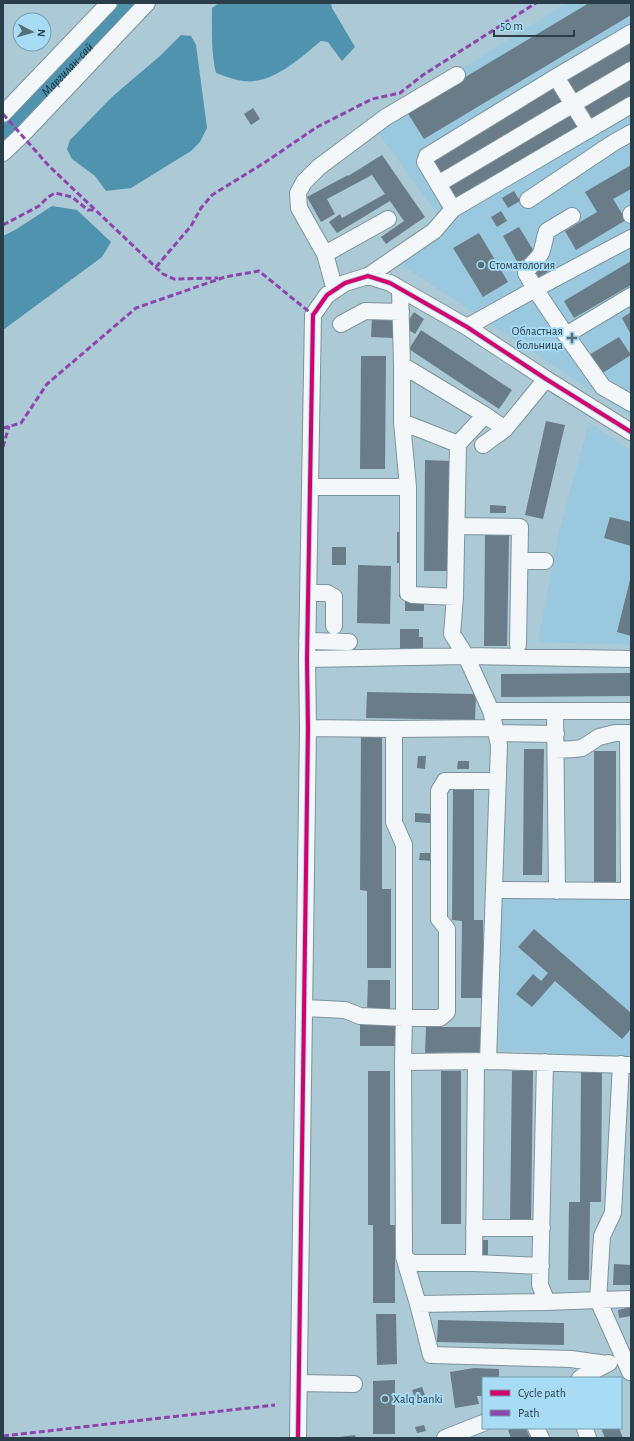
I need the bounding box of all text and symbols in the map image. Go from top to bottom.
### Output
north arrow [12,12,52,52]
scale bar [494,12,574,38]
text: 50 m [500,20,523,32]
text: N [36,29,47,37]
water label: Маргилан-сай [39,40,96,99]
place label: Стоматология [489,259,555,271]
marker: Стоматология [476,260,486,270]
place label: Областная больница [511,325,564,351]
marker: Областная больница [566,332,578,344]
legend [482,1377,622,1429]
text: Cycle path [518,1387,566,1400]
place label: Xalq banki [393,1393,443,1405]
marker: Xalq banki [380,1394,390,1404]
text: Path [518,1407,540,1419]

